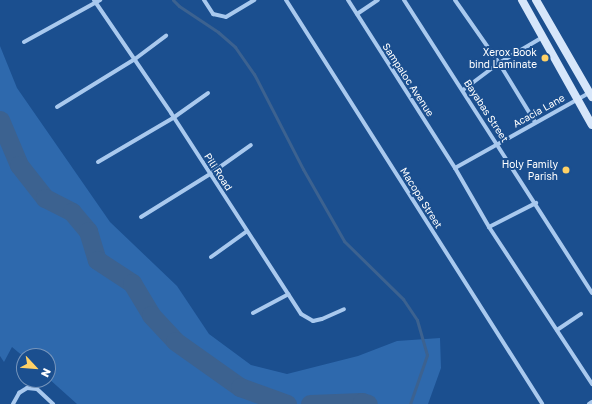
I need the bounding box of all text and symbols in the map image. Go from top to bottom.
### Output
street label: Sampaloc Avenue [380,41,436,119]
place label: Xerox Book bind Laminate [469,46,537,70]
marker: Xerox Book bind Laminate [540,53,550,63]
street label: Bayabas Street [461,77,511,145]
street label: Acacia Lane [511,92,567,130]
street label: Pili Road [202,151,234,193]
place label: Holy Family Parish [502,158,558,182]
street label: Macopa Street [397,165,445,231]
marker: Holy Family Parish [561,165,571,175]
north arrow [16,348,56,388]
text: N [39,366,54,380]

